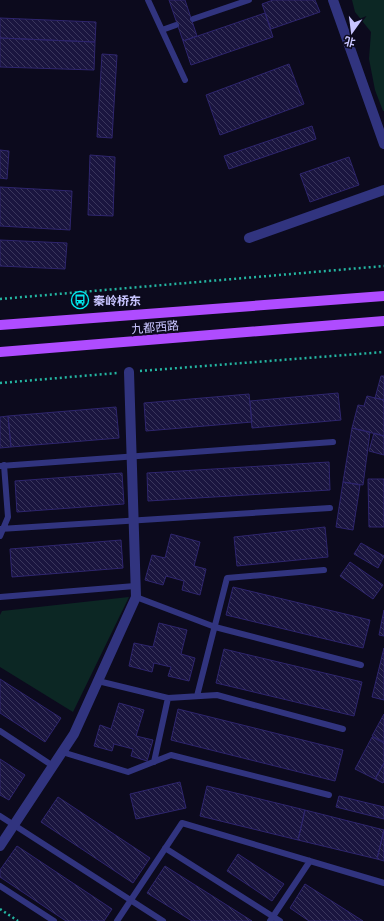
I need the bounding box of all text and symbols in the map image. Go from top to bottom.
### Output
north arrow [332,12,372,52]
text: 北 [343,35,356,50]
bus stop icon: 秦岭桥东 [70,290,90,310]
place label: 秦岭桥东 [93,293,141,308]
street label: 九都西路 [130,317,180,337]

